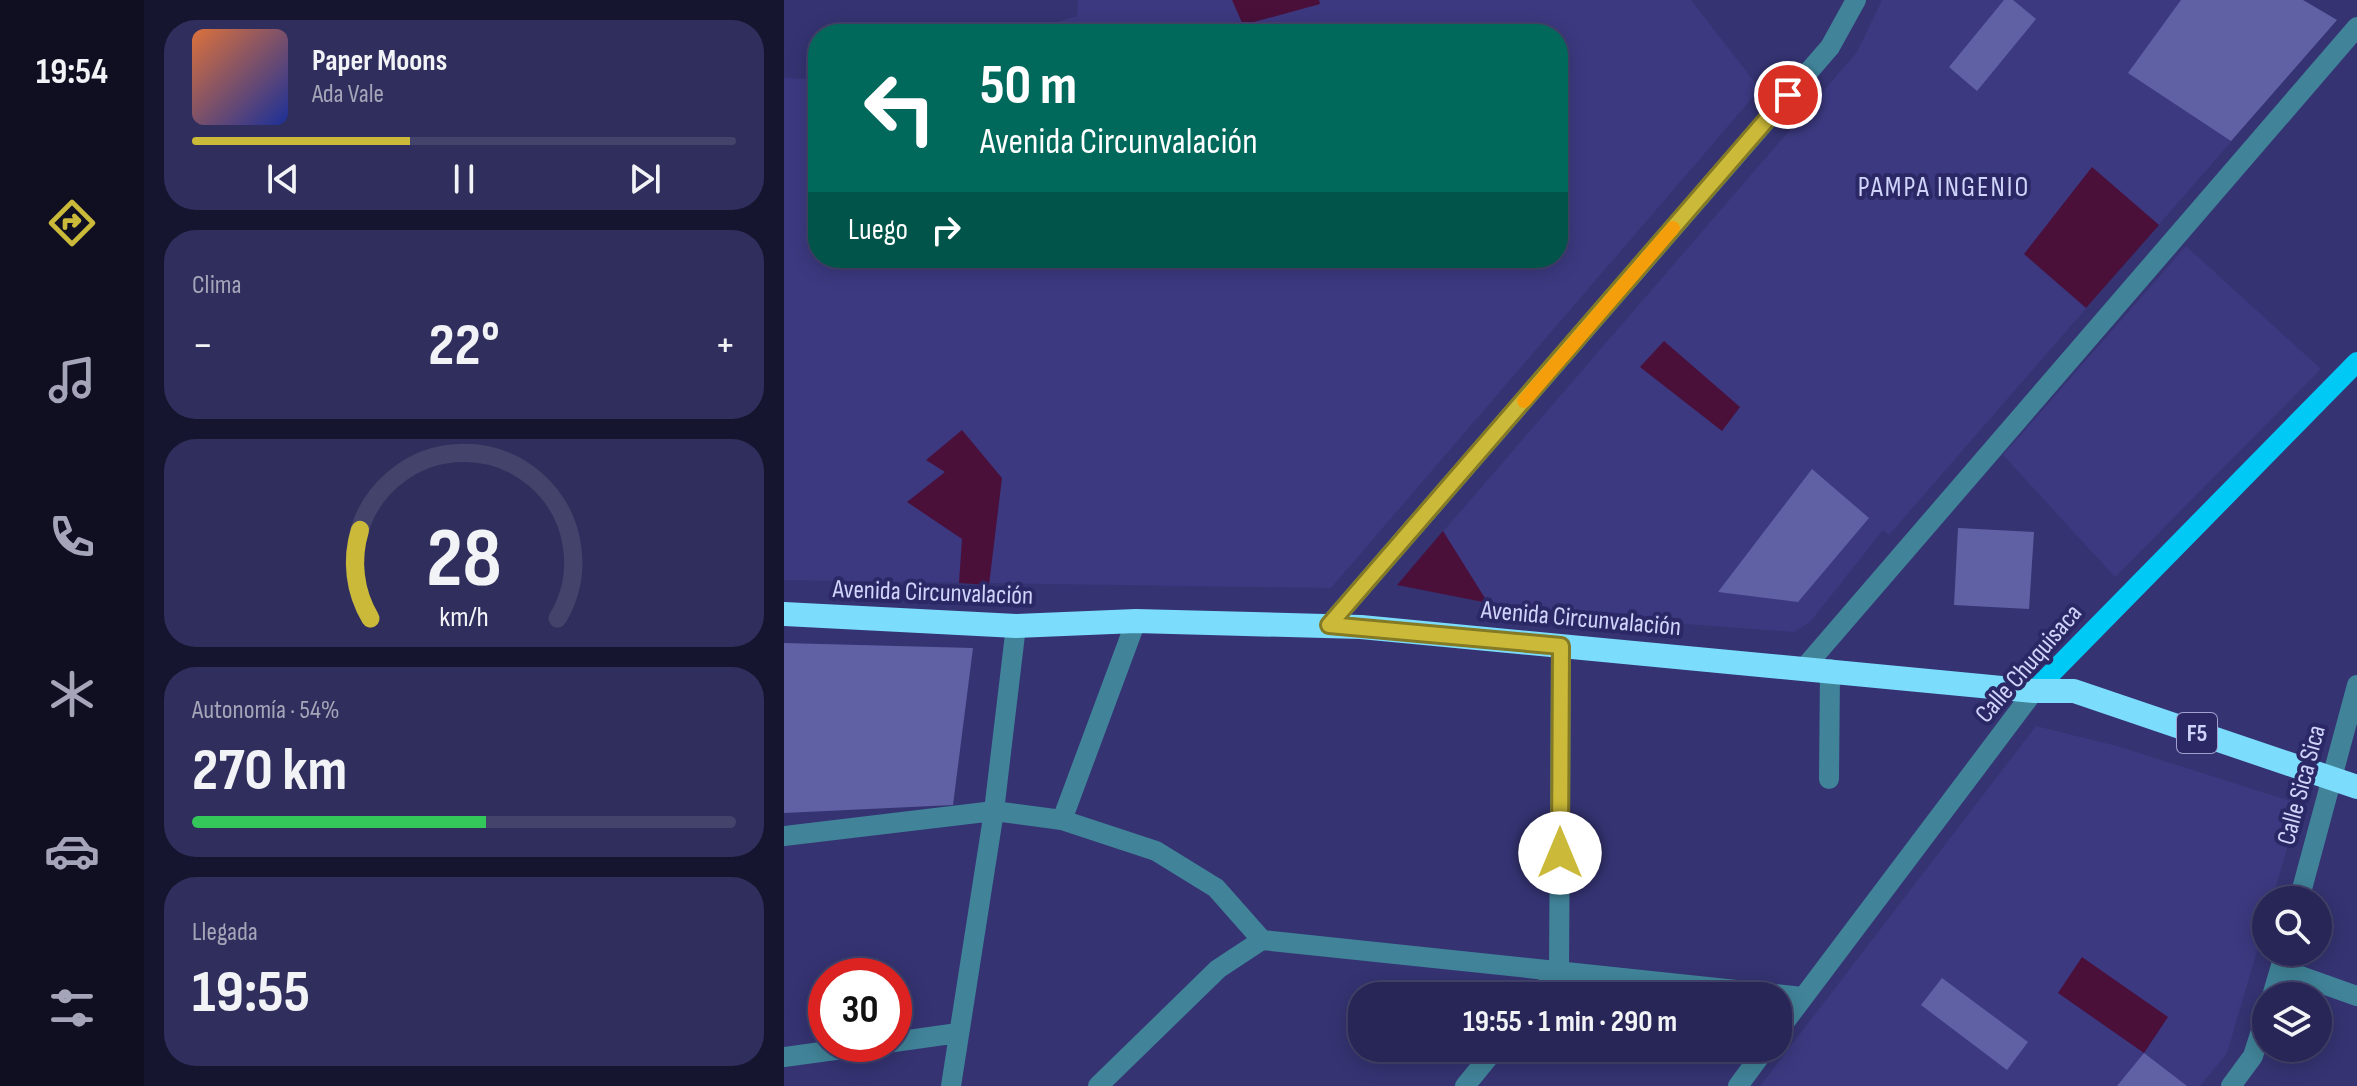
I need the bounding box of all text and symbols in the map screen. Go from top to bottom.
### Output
text: Paper Moons [312,43,447,79]
text: 19:54 [36,51,108,94]
text: 50 m [980,53,1077,120]
icon: left [848,56,952,160]
pin [1754,61,1822,129]
icon: arrive [1766,73,1810,117]
text: Ada Vale [312,79,384,110]
text: Avenida Circunvalación [980,121,1258,164]
icon: previous [261,157,305,201]
icon: pause [442,157,486,201]
icon: next [623,157,667,201]
district label: PAMPA INGENIO [1858,171,2030,204]
icon: directions [44,195,100,251]
icon: right [924,208,968,252]
text: Luego [848,212,908,248]
text: Clima [192,270,242,301]
text: 22° [428,310,500,382]
text: − [192,319,214,372]
text: + [714,319,736,372]
icon: music [44,352,100,408]
icon: phone [44,509,100,565]
text: 28 [426,510,502,610]
street label: Avenida Circunvalación [831,574,1034,612]
street label: Avenida Circunvalación [1479,595,1682,643]
street label: Calle Chuquisaca [1969,598,2089,730]
text: km/h [439,600,489,635]
icon: climate [44,666,100,722]
text: Autonomía · 54% [192,695,340,726]
road number: F5 [2177,713,2217,753]
street label: Calle Sica Sica [2271,722,2333,848]
text: 270 km [192,735,347,807]
position arrow [1518,811,1602,895]
icon: car [44,823,100,879]
map controls [2252,886,2332,1062]
button: search [2252,886,2332,966]
text: Llegada [192,917,258,948]
text: 19:55 [192,957,310,1029]
speed limit sign: 30 [808,958,912,1062]
icon: filters [44,980,100,1036]
button: layers [2252,982,2332,1062]
text: 19:55 · 1 min · 290 m [1463,1004,1677,1040]

